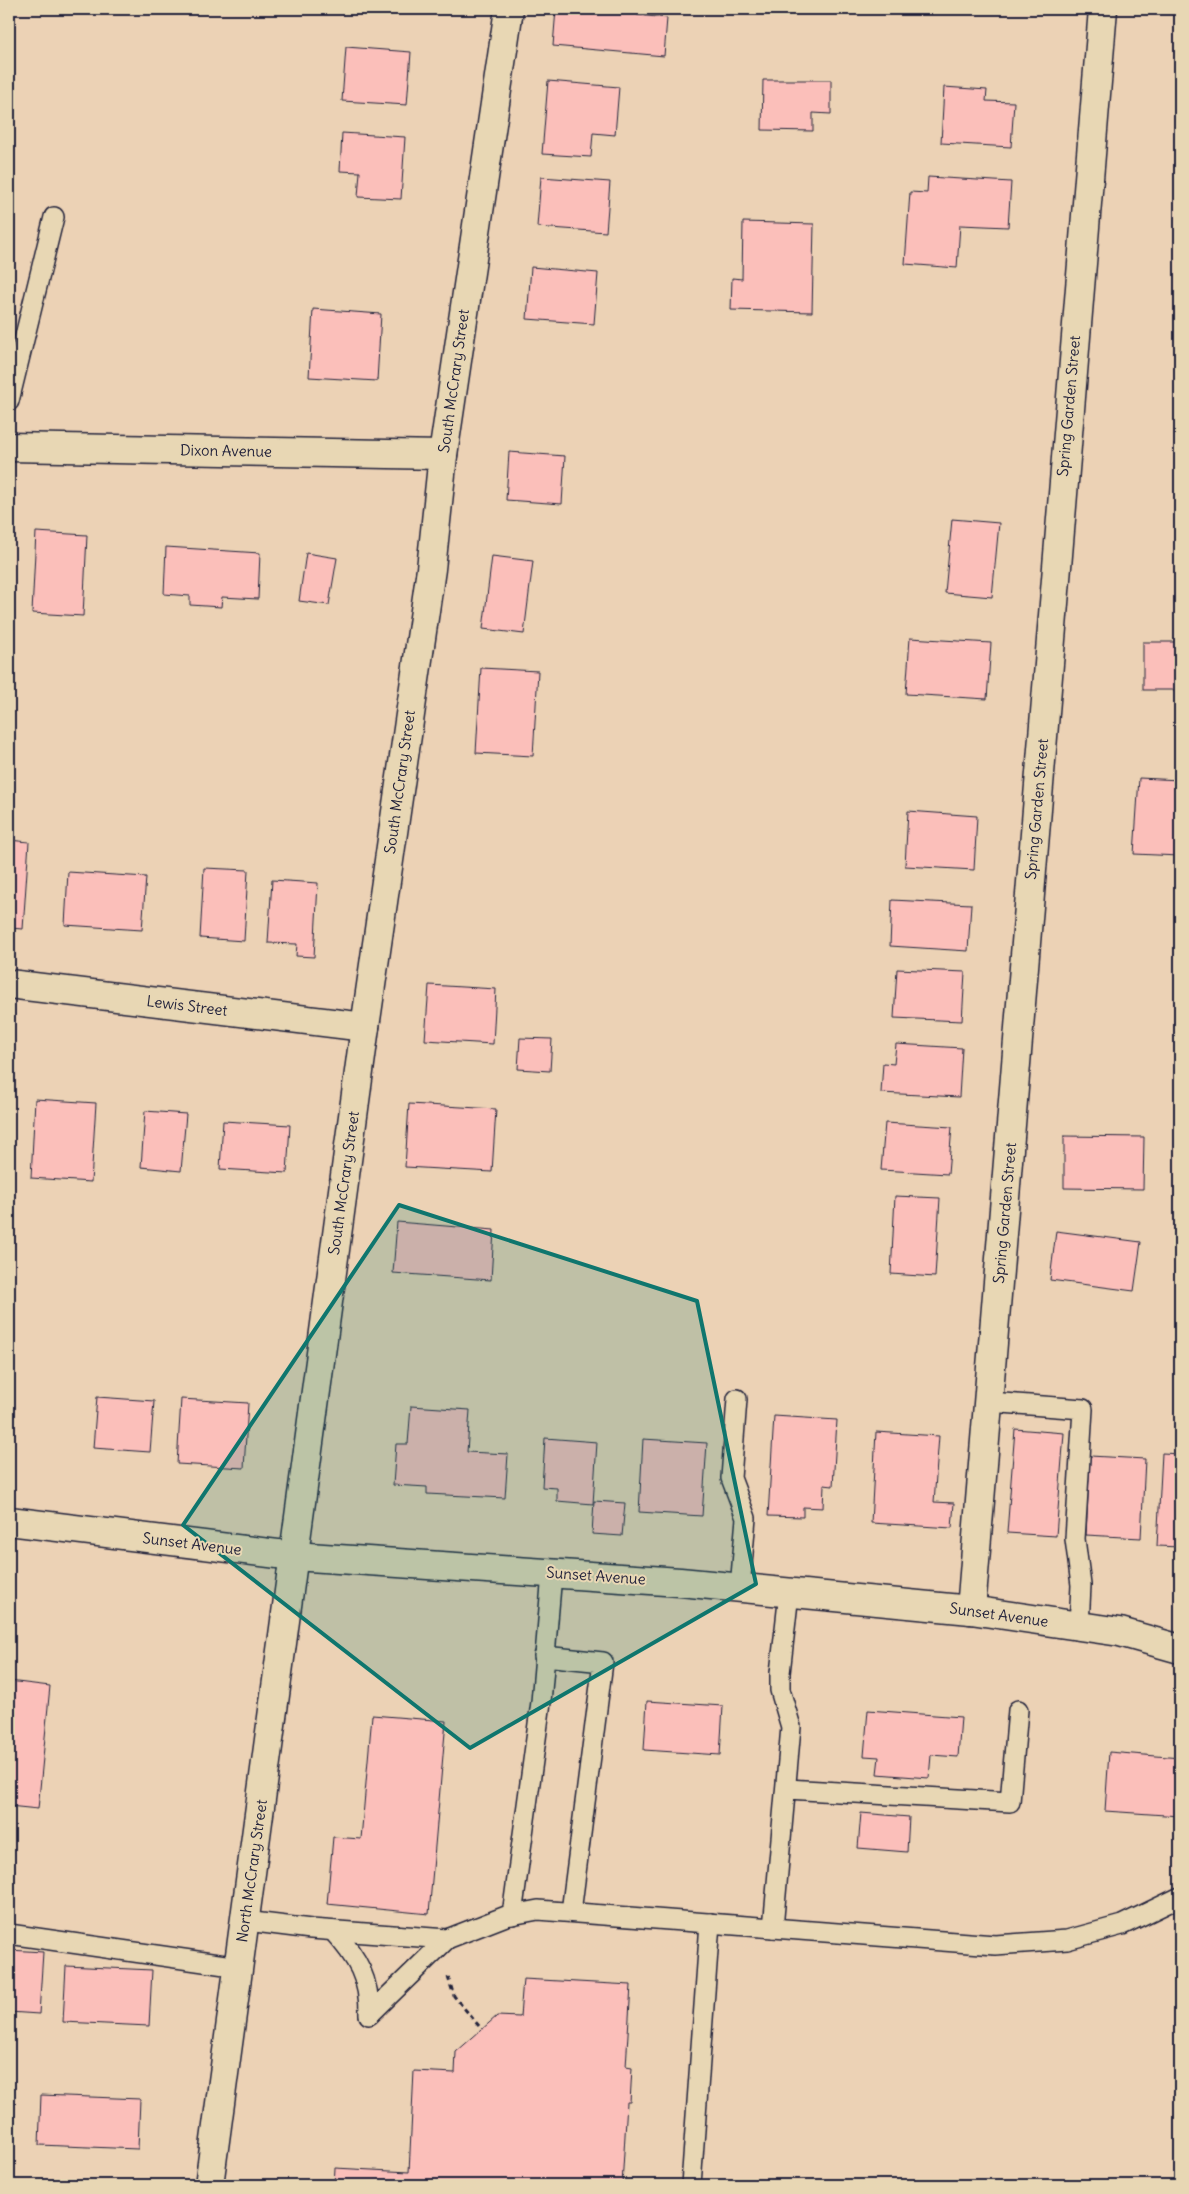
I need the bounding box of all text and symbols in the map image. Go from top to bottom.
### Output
street label: South McCrary Street [434,308,473,454]
street label: Spring Garden Street [1053,335,1084,477]
street label: Dixon Avenue [180,440,272,461]
street label: South McCrary Street [380,709,419,855]
street label: Spring Garden Street [1021,738,1052,880]
street label: Lewis Street [146,991,229,1020]
street label: South McCrary Street [324,1110,363,1256]
street label: Spring Garden Street [989,1142,1020,1284]
street label: Sunset Avenue [141,1528,243,1559]
street label: Sunset Avenue [546,1563,646,1588]
street label: Sunset Avenue [948,1598,1050,1631]
street label: North McCrary Street [232,1798,271,1944]

